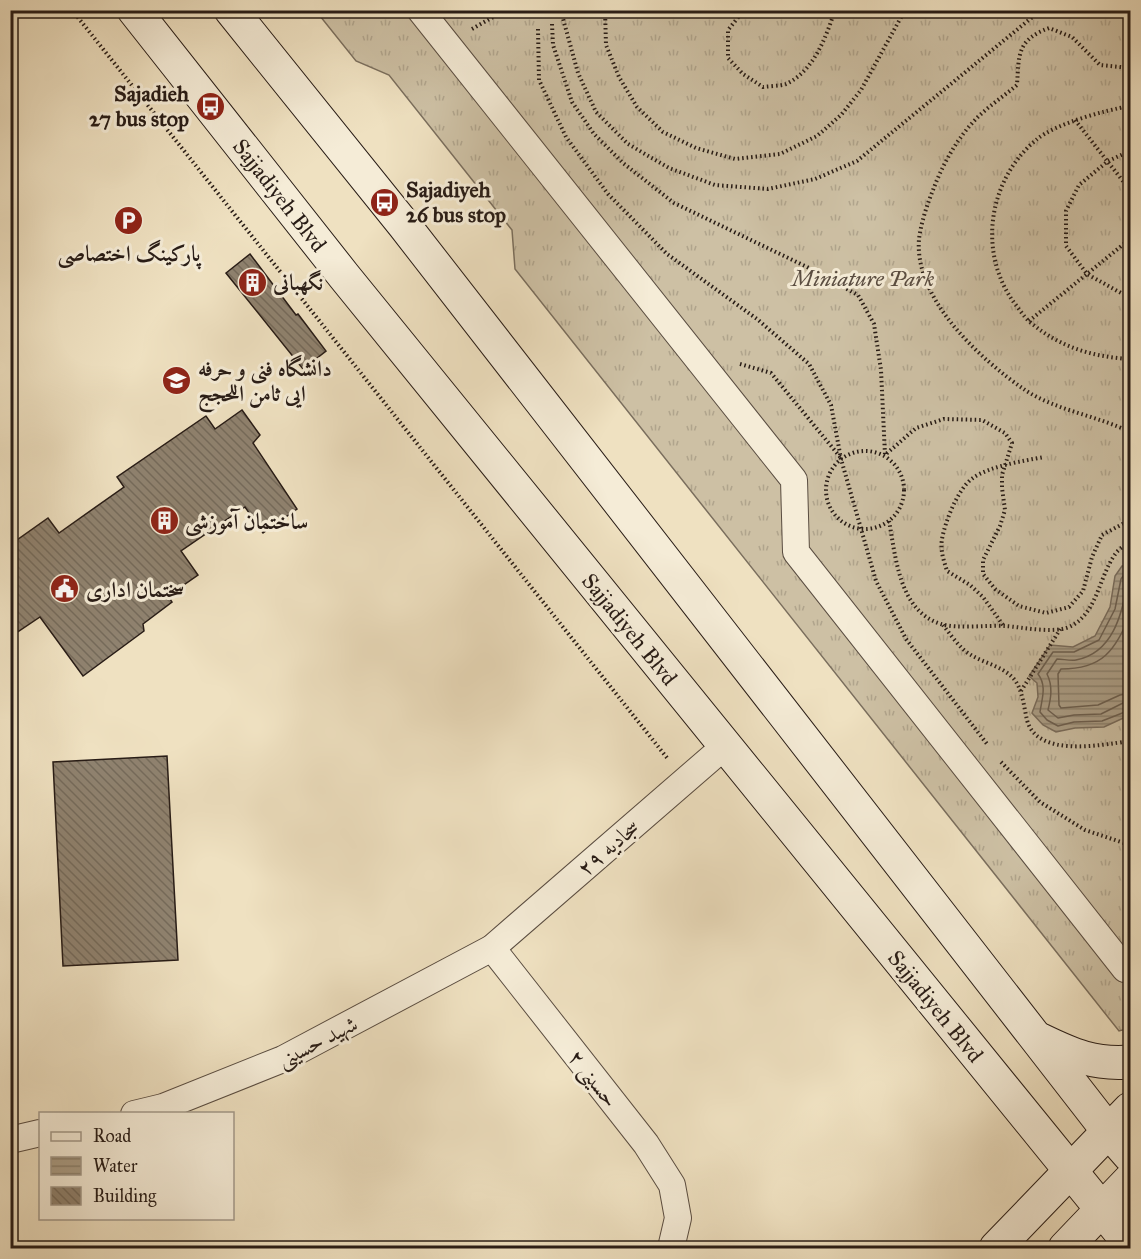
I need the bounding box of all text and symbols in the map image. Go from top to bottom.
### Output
place label: Sajadieh 27 bus stop [89,80,190,132]
bus stop icon: Sajadieh 27 bus stop [194,90,226,122]
street label: Sajjadiyeh Blvd [227,133,332,257]
place label: Sajadiyeh 26 bus stop [406,176,506,228]
bus stop icon: Sajadiyeh 26 bus stop [369,186,401,218]
parking icon: پارکینگ اختصاصی [113,205,145,237]
place label: پارکینگ اختصاصی [58,239,202,270]
park label: Miniature Park [790,265,934,292]
building icon: نگهبانی [236,266,268,298]
place label: نگهبانی [272,269,323,296]
place label: دانشگاه فنی و حرفه ایی ثامن اللحجج [198,354,332,413]
school or university icon: دانشگاه فنی و حرفه ایی ثامن اللحجج [161,365,193,397]
building icon: ساختمان آموزشی [148,505,180,537]
place label: ساختمان آموزشی [185,508,308,537]
street label: Sajjadiyeh Blvd [576,568,683,691]
public building icon: سختمان اداری [49,573,81,605]
place label: سختمان اداری [86,576,184,603]
street label: سجادیه ۲۹ [572,813,645,882]
street label: Sajjadiyeh Blvd [882,945,989,1068]
street label: شهید حسینی [273,1010,363,1075]
street label: حسینی ۲ [561,1044,625,1114]
legend [39,1112,234,1220]
text: Road [93,1125,131,1147]
text: Water [93,1155,138,1177]
text: Building [93,1185,157,1208]

